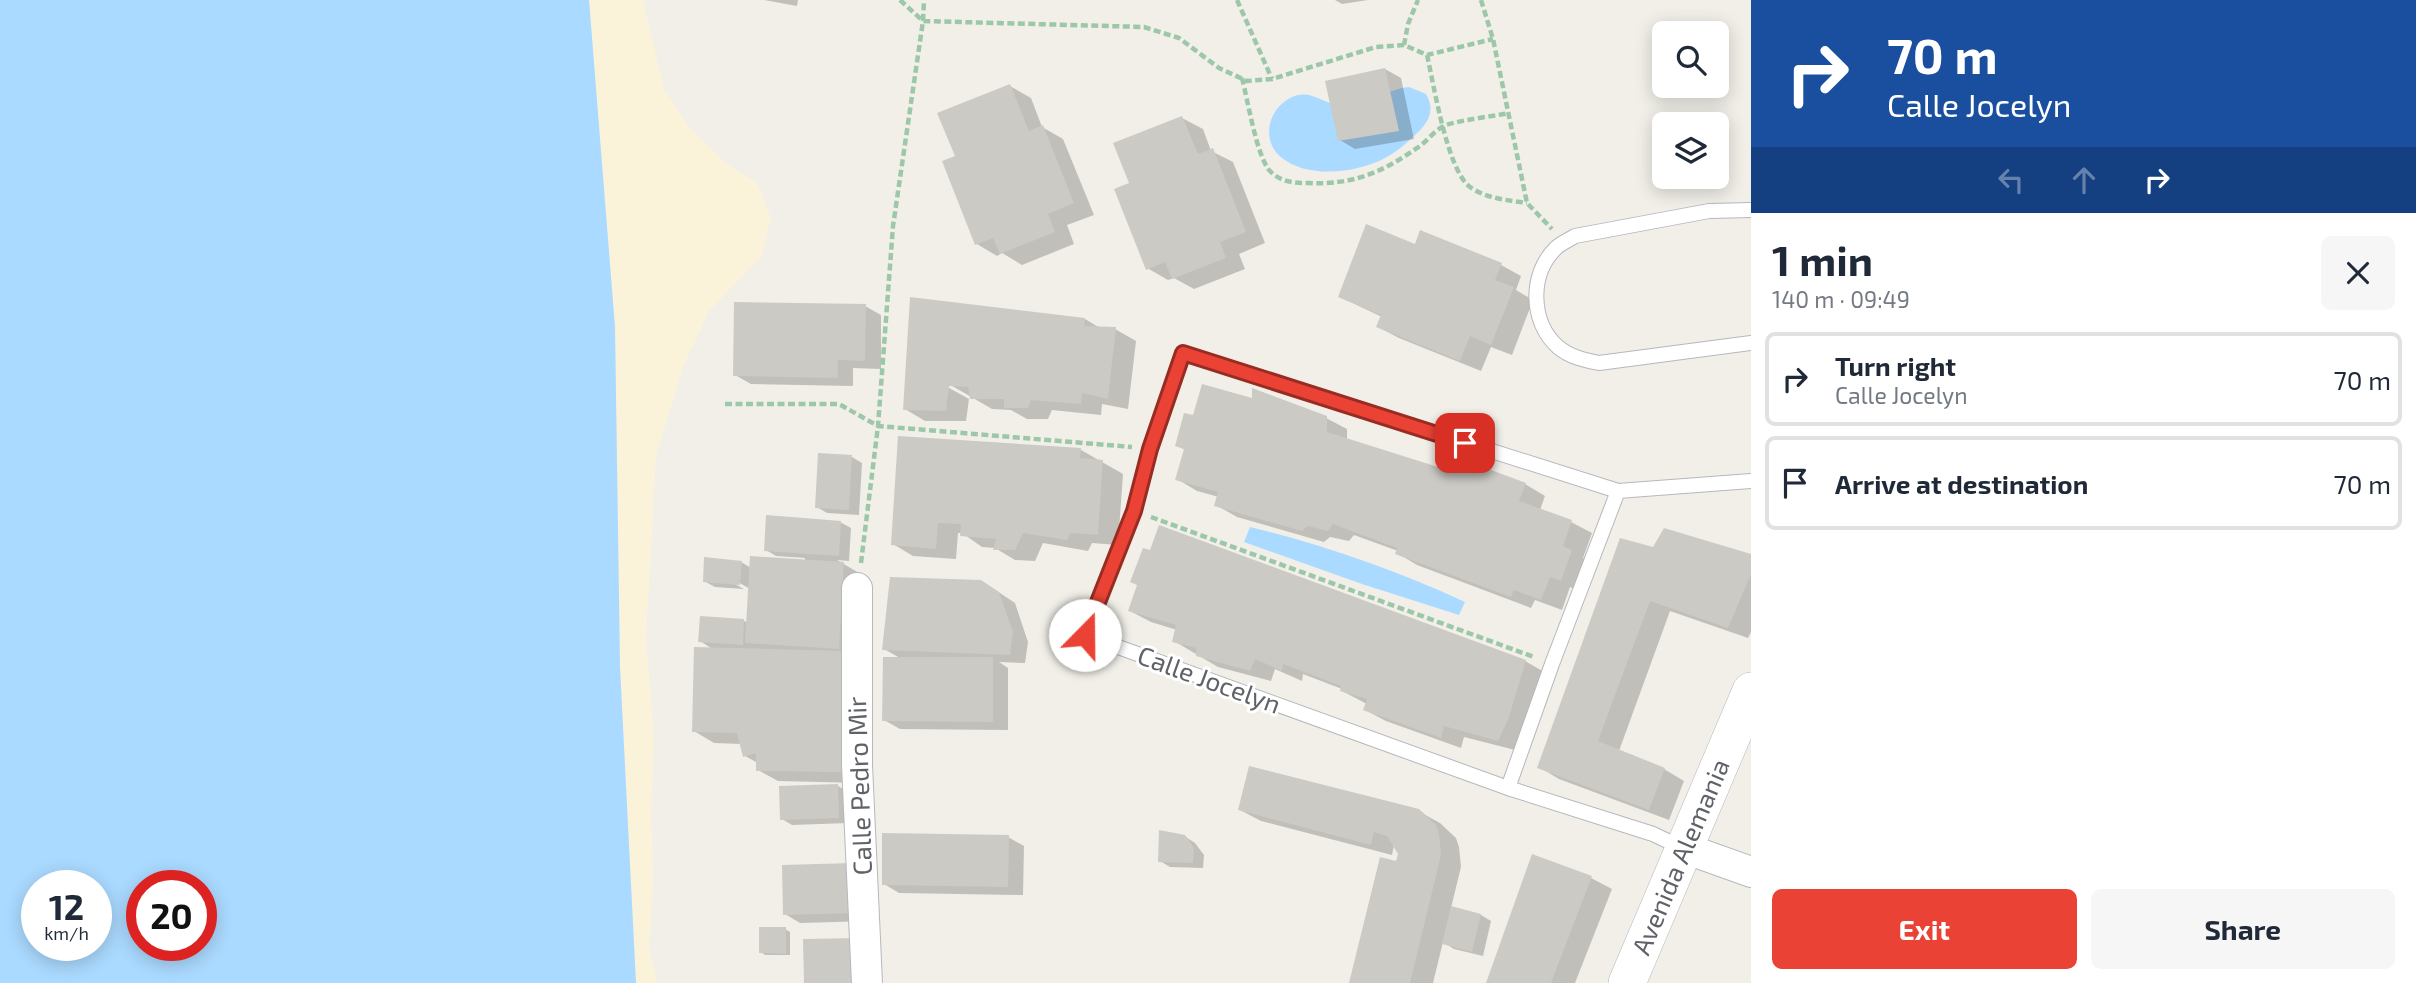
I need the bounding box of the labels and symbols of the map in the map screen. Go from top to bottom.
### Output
pin [1435,413,1495,473]
position arrow [1048,598,1122,672]
street label: Calle Jocelyn [1134,638,1285,719]
street label: Calle Pedro Mir [840,696,877,876]
street label: Avenida Alemania [1624,754,1735,959]
speed limit sign: 20 [126,870,217,961]

